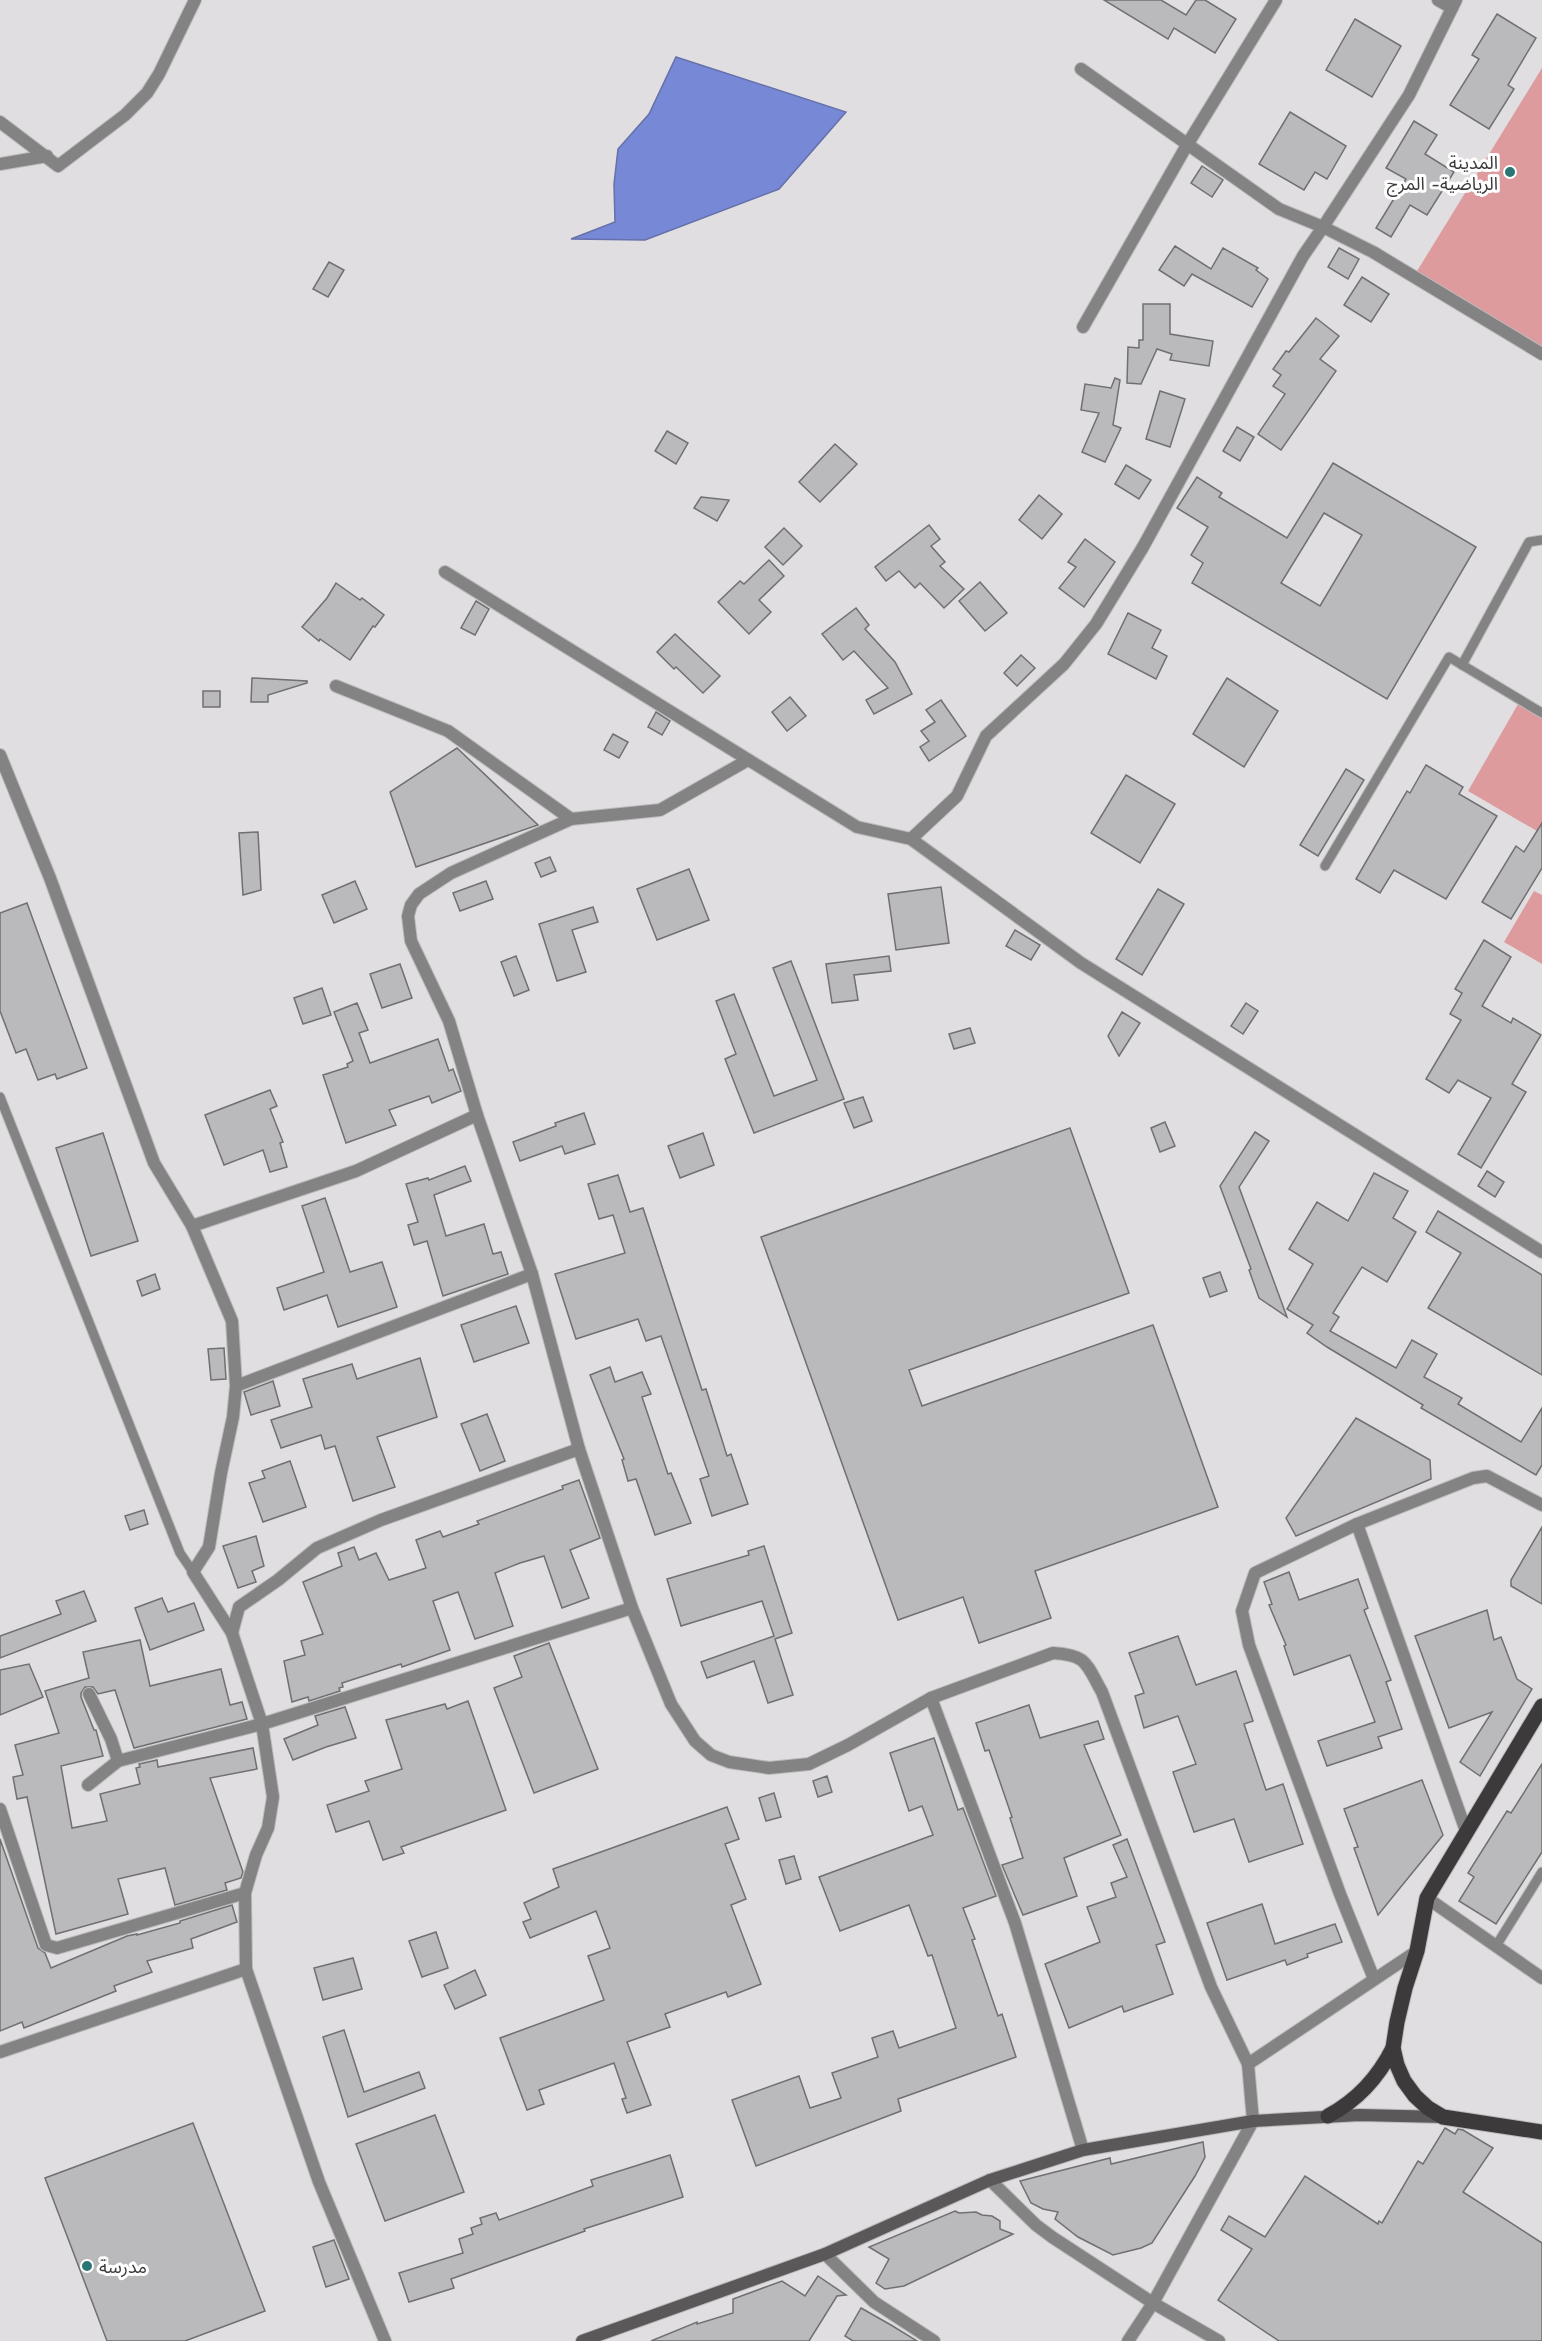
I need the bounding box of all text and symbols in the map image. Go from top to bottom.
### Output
place label: المدينة الرياضية- المرج [1387,152,1498,197]
marker: المدينة الرياضية- المرج [1503,165,1517,179]
place label: مدرسة [99,2256,147,2278]
marker: مدرسة [80,2259,94,2273]

